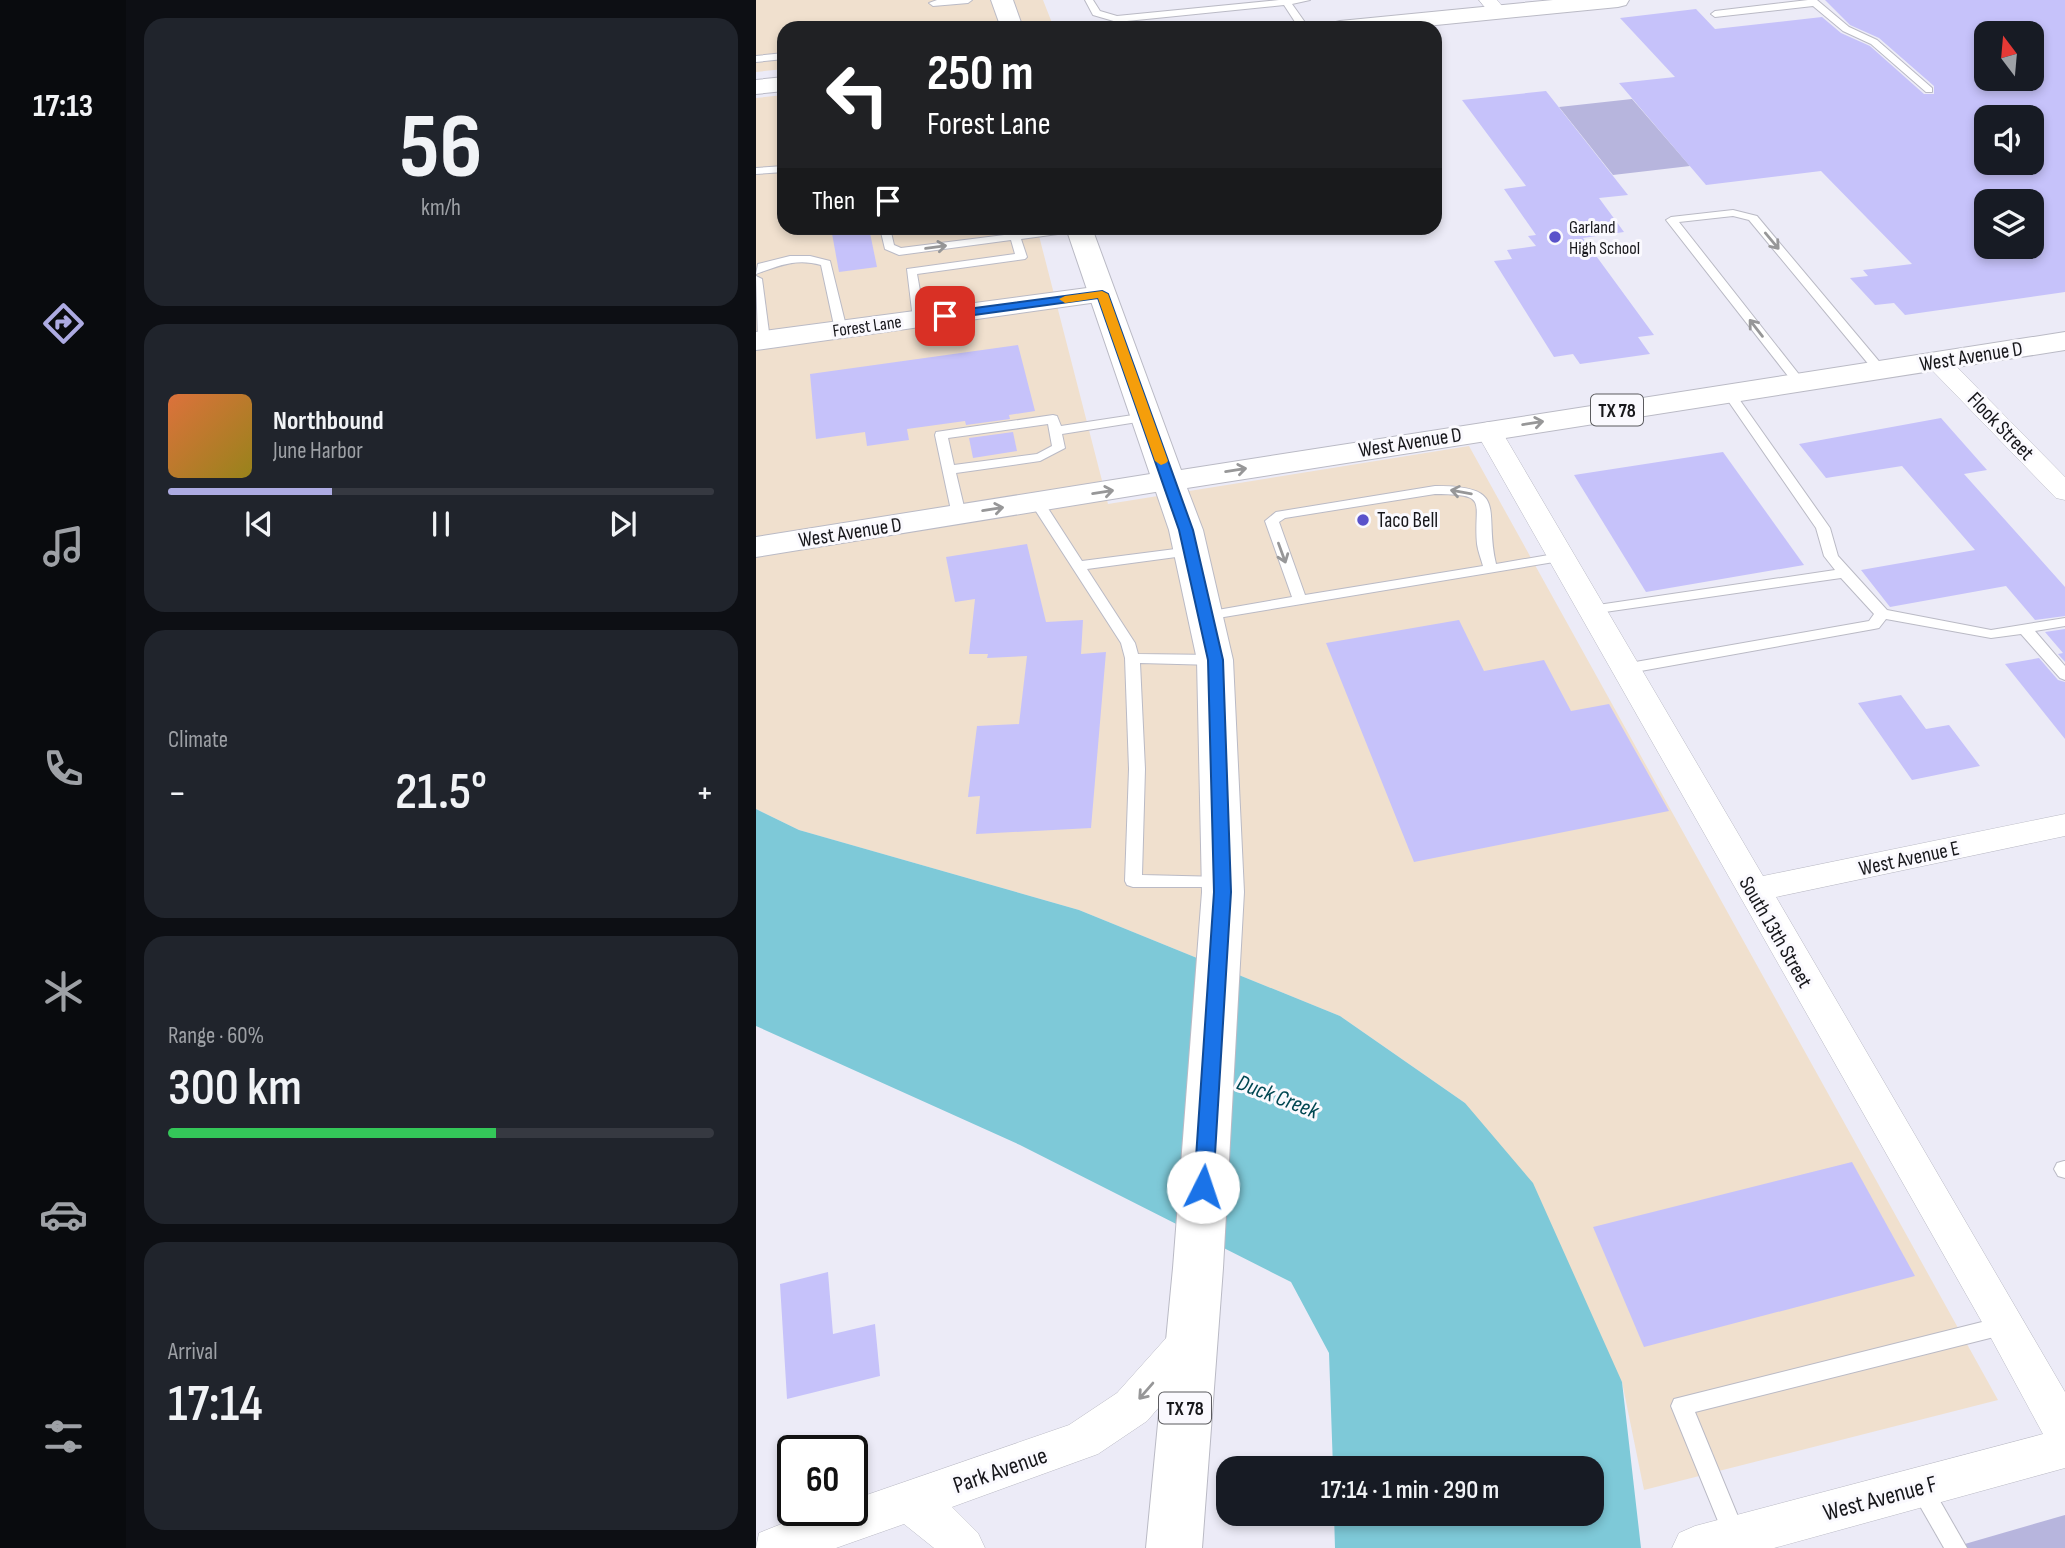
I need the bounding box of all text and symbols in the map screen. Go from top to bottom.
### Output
north arrow [1974,21,2044,91]
map controls [1974,21,2044,259]
text: 250 m [927,45,1033,104]
icon: left [812,49,903,140]
text: 17:13 [33,87,93,126]
text: 56 [400,94,482,203]
text: Forest Lane [927,105,1051,144]
button: sound [1974,105,2044,175]
icon: arrive [869,182,907,220]
text: Then [812,186,855,217]
button: layers [1974,189,2044,259]
text: km/h [421,194,461,222]
place label: Garland High School [1569,217,1640,259]
marker: Garland High School [1547,229,1563,245]
one-way arrow [1765,232,1780,250]
one-way arrow [924,240,947,253]
pin [915,286,975,346]
icon: arrive [926,297,964,335]
icon: directions [39,299,88,348]
street label: Forest Lane [831,311,903,342]
one-way arrow [1749,320,1764,338]
street label: West Avenue D [1918,336,2024,377]
street label: Flook Street [1962,387,2039,466]
road number: TX 78 [1591,394,1643,426]
text: Northbound [273,406,384,437]
one-way arrow [1521,416,1544,429]
street label: West Avenue D [1357,422,1463,463]
text: June Harbor [273,437,363,465]
one-way arrow [1224,463,1247,476]
one-way arrow [1091,485,1114,498]
one-way arrow [1451,485,1473,498]
one-way arrow [981,502,1004,515]
icon: previous [240,505,278,543]
icon: pause [422,505,460,543]
icon: next [604,505,642,543]
place label: Taco Bell [1377,508,1438,533]
street label: West Avenue D [797,512,903,553]
marker: Taco Bell [1355,512,1371,528]
icon: music [39,522,88,571]
one-way arrow [1277,541,1289,563]
text: Climate [168,726,228,754]
icon: phone [39,744,88,793]
text: 21.5° [395,761,487,824]
text: − [168,771,187,816]
text: + [695,771,714,816]
street label: West Avenue E [1856,836,1962,881]
street label: South 13th Street [1734,872,1817,992]
icon: climate [39,967,88,1016]
text: Range · 60% [168,1022,264,1050]
text: 300 km [168,1057,302,1120]
water label: Duck Creek [1233,1069,1324,1126]
position arrow [1166,1150,1240,1224]
icon: car [39,1190,88,1239]
text: Arrival [168,1338,217,1366]
text: 17:14 [168,1373,263,1436]
one-way arrow [1138,1382,1154,1400]
road number: TX 78 [1159,1392,1211,1424]
icon: filters [39,1412,88,1461]
speed limit sign: 60 [777,1435,868,1526]
street label: Park Avenue [949,1441,1051,1500]
street label: West Avenue F [1820,1469,1940,1528]
text: 17:14 · 1 min · 290 m [1321,1475,1499,1506]

